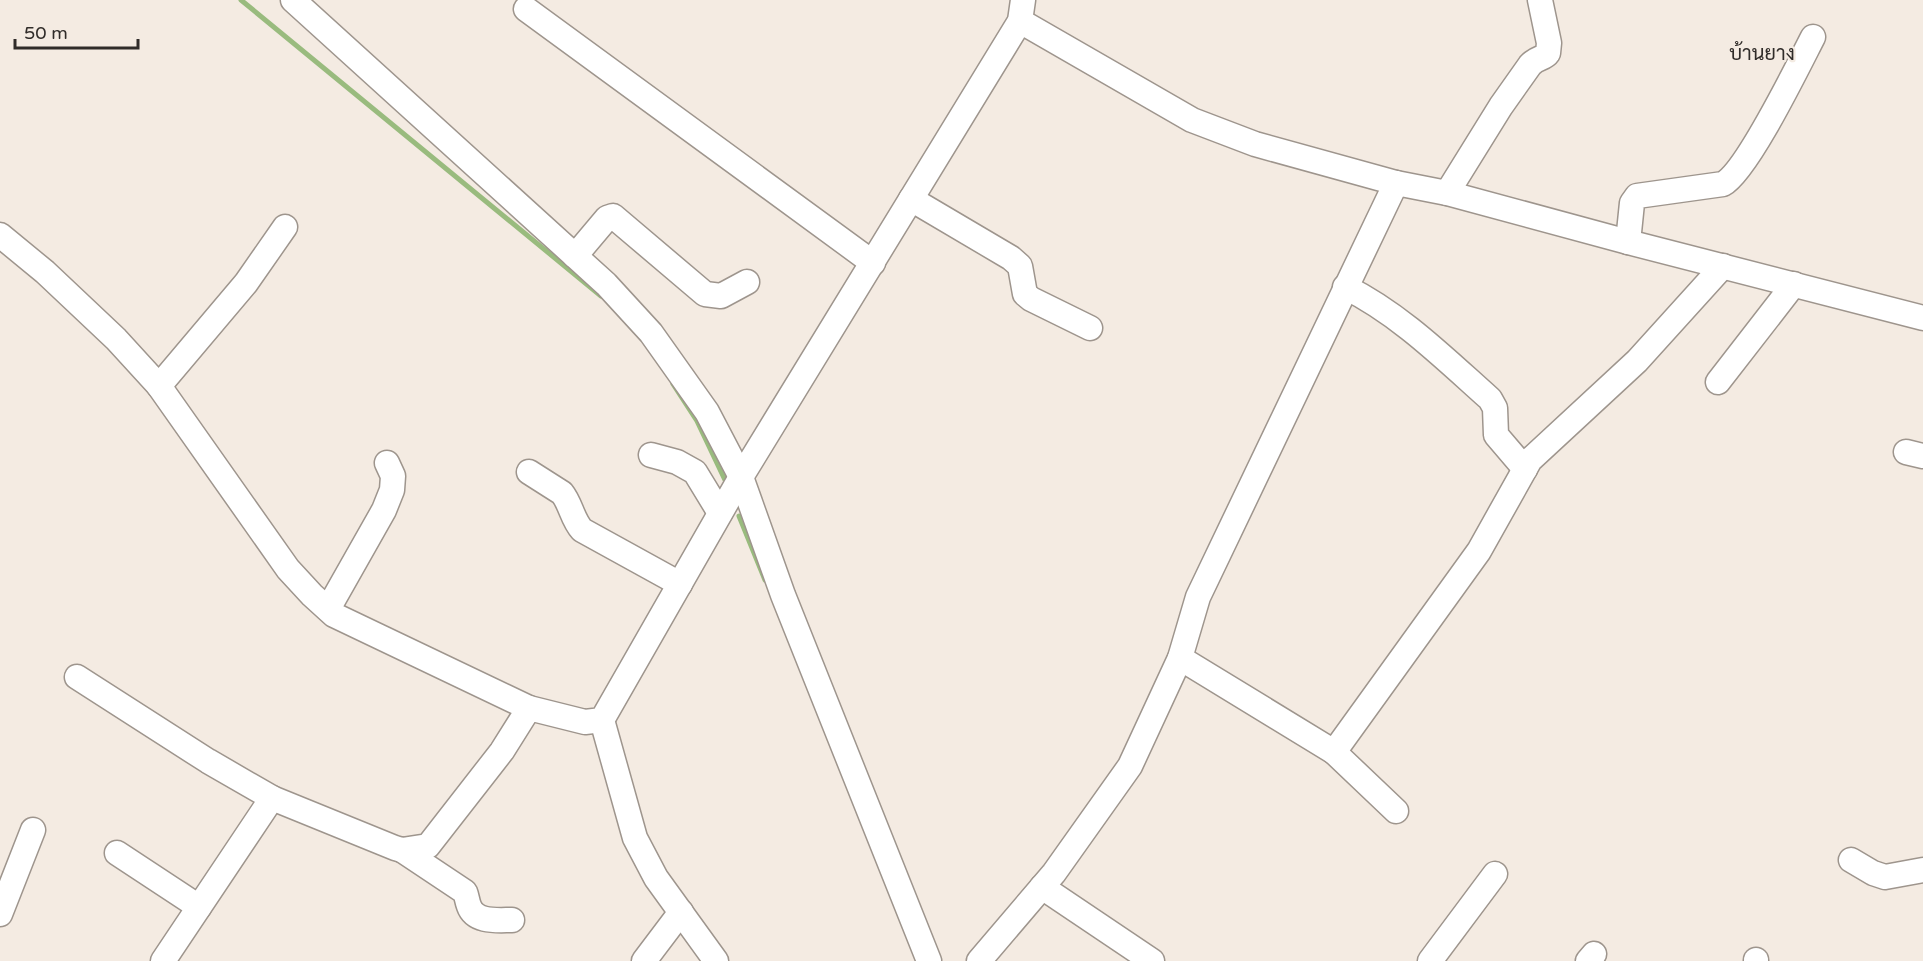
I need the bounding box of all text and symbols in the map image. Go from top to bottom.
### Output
scale bar [15,12,138,50]
text: 50 m [24,22,68,44]
district label: บ้านยาง [1729,41,1795,66]

